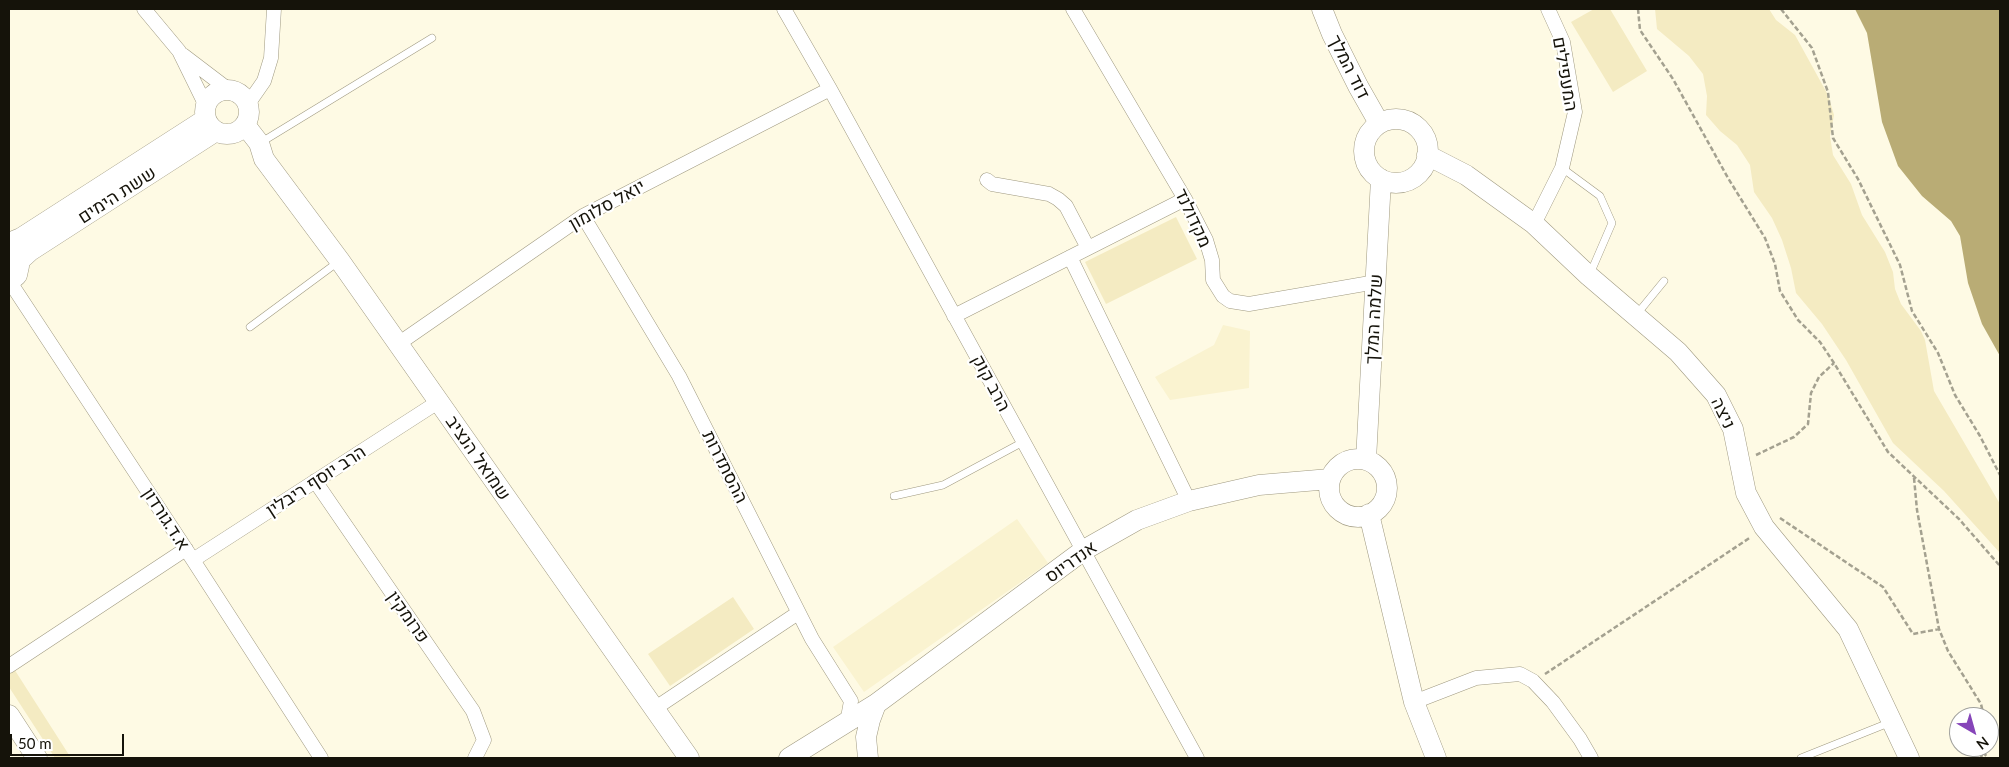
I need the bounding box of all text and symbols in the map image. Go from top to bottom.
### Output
street label: דוד המלך [1324,31,1374,103]
street label: המעפילים [1548,35,1582,113]
street label: ששת הימים [74,162,160,228]
street label: יואל סלומון [565,175,649,235]
street label: מקדולנד [1170,185,1216,251]
street label: שלמה המלך [1361,273,1387,365]
street label: הרב קוק [967,351,1015,415]
street label: ניצה [1706,394,1740,432]
street label: שמואל הנציב [441,412,515,504]
street label: ההסתדרות [698,427,752,507]
street label: הרב יוסף ריבלין [262,441,370,521]
street label: א.ד.גורדון [138,484,194,554]
street label: אנדריוס [1041,536,1101,588]
street label: פרומקין [382,587,434,647]
north arrow [1949,707,1999,757]
scale bar [12,724,126,756]
text: N [1973,733,1992,753]
text: 50 m [18,734,52,752]

